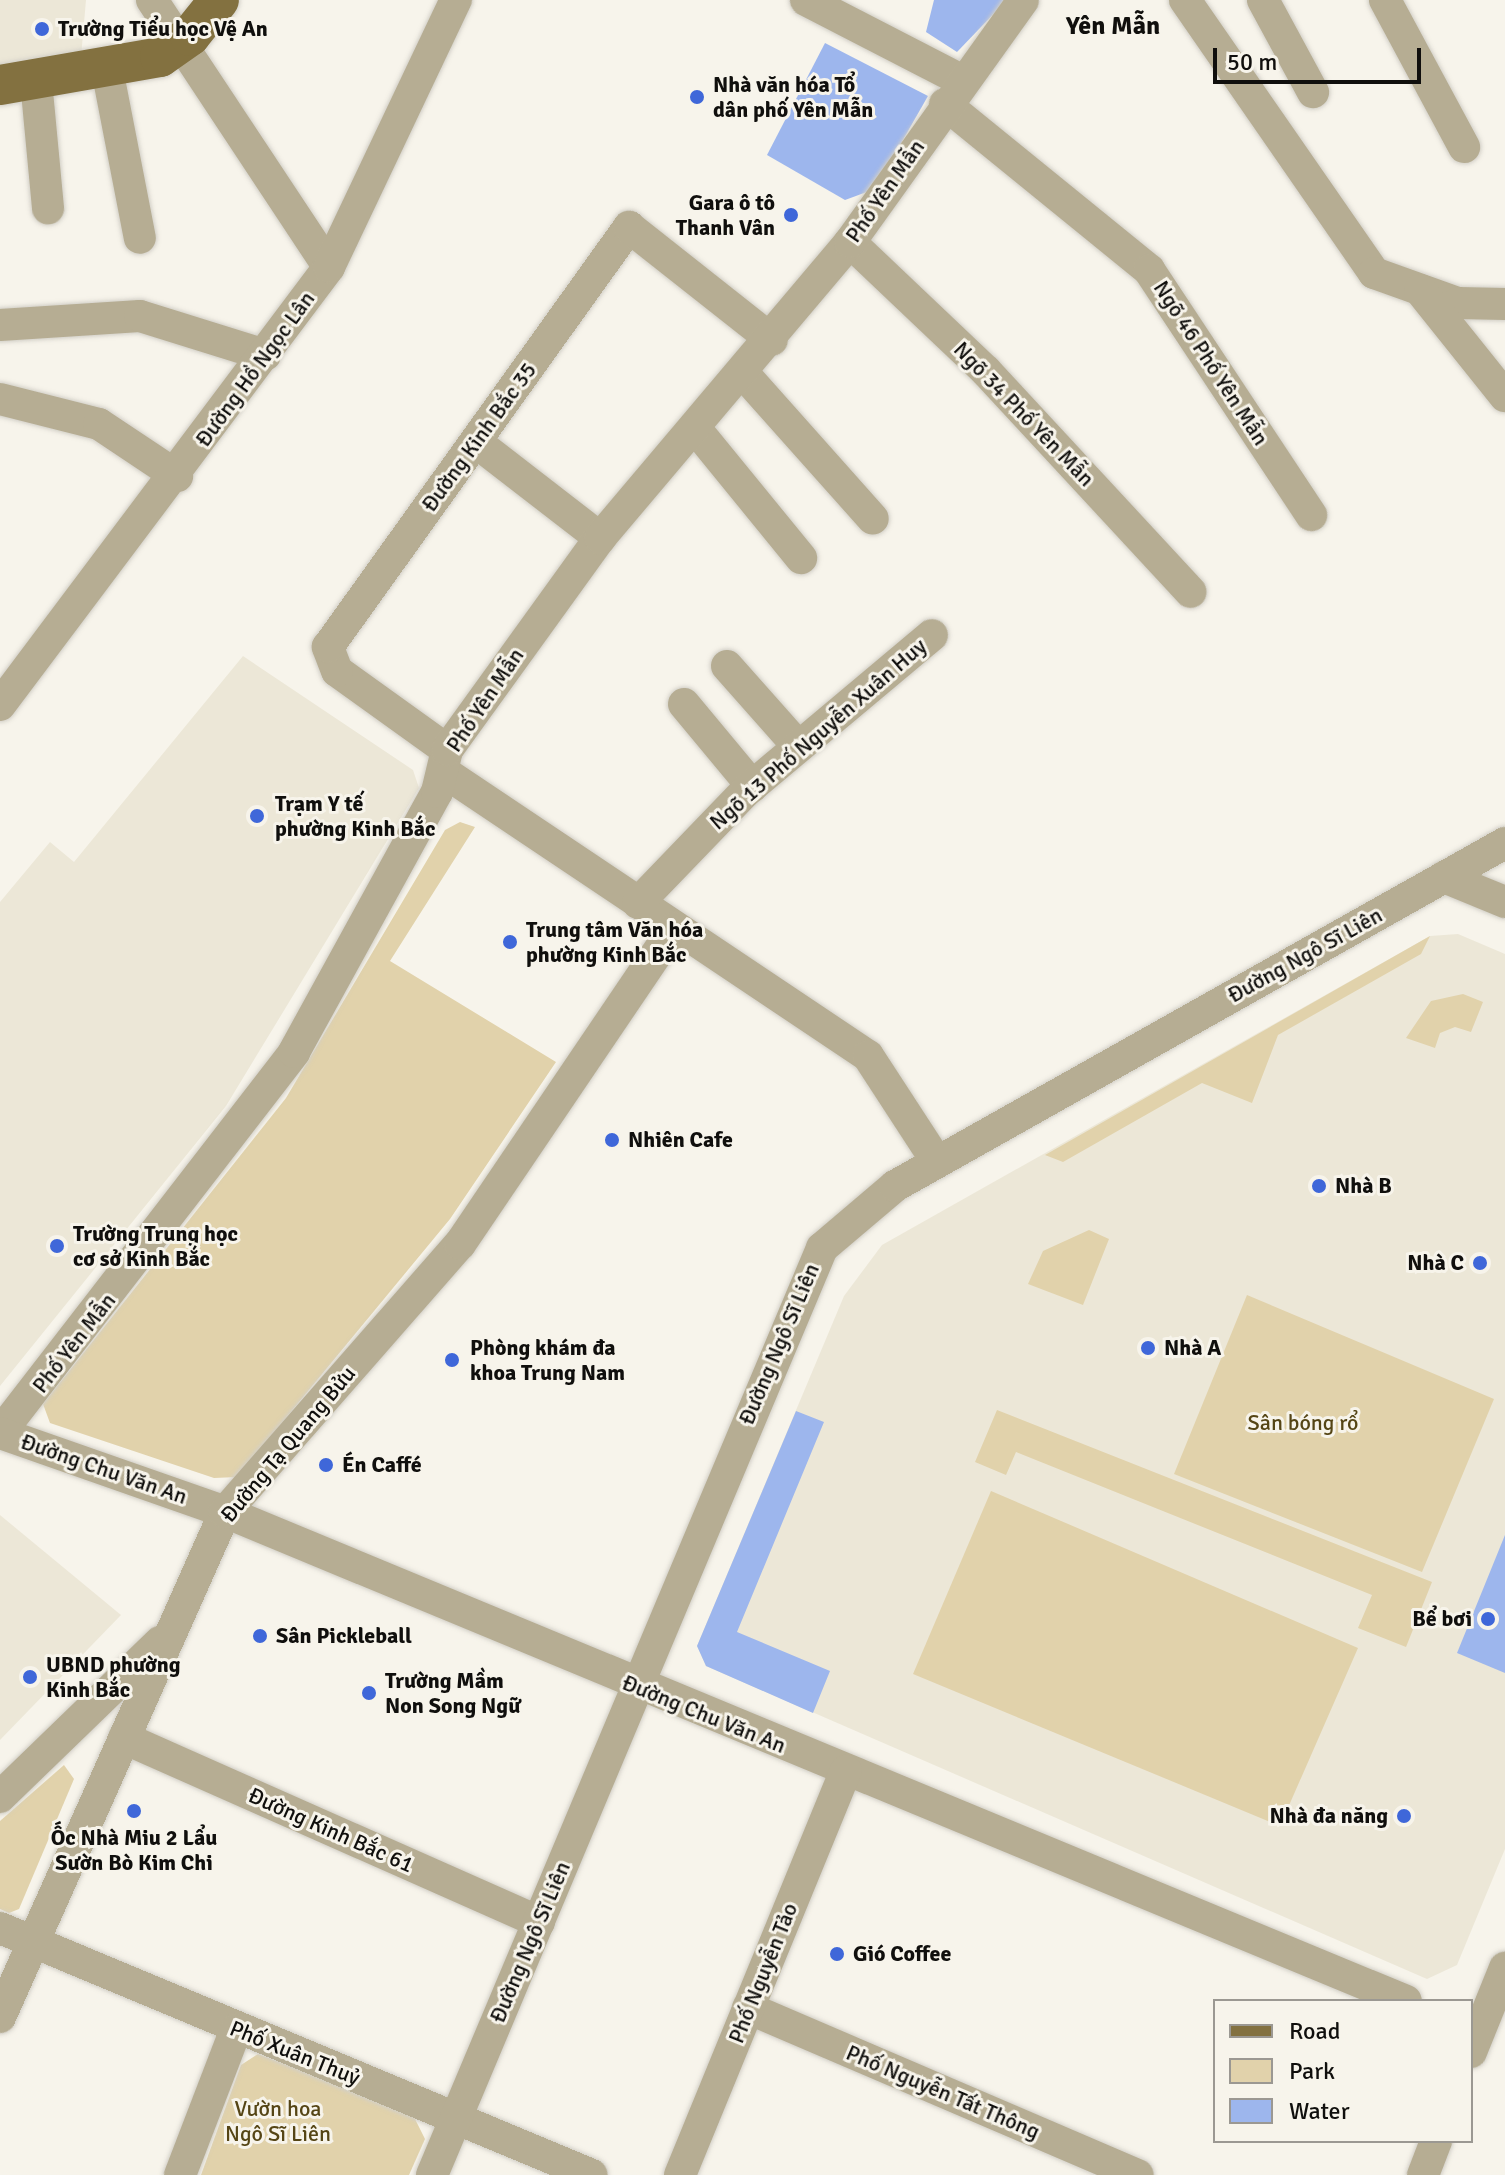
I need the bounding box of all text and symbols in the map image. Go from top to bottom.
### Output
district label: Yên Mẫn [1066,11,1160,43]
place label: Trường Tiểu học Vệ An [58,16,268,42]
marker: Trường Tiểu học Vệ An [33,20,51,38]
scale bar [1217,32,1425,82]
text: 50 m [1227,47,1277,77]
place label: Nhà văn hóa Tổ dân phố Yên Mẫn [713,71,873,122]
marker: Nhà văn hóa Tổ dân phố Yên Mẫn [688,88,706,106]
street label: Phố Yên Mẫn [840,134,930,248]
place label: Gara ô tô Thanh Vân [676,189,775,240]
marker: Gara ô tô Thanh Vân [782,206,800,224]
street label: Ngõ 46 Phố Yên Mẫn [1148,276,1274,450]
street label: Đường Hồ Ngọc Lân [190,286,320,452]
street label: Ngõ 34 Phố Yên Mẫn [948,336,1100,492]
street label: Đường Kinh Bắc 35 [416,357,542,517]
street label: Ngõ 13 Phố Nguyễn Xuân Huy [704,633,932,835]
street label: Phố Yên Mẫn [441,643,529,757]
place label: Trạm Y tế phường Kinh Bắc [275,790,435,842]
marker: Trạm Y tế phường Kinh Bắc [246,805,268,827]
street label: Đường Ngô Sĩ Liên [1223,902,1387,1008]
place label: Trung tâm Văn hóa phường Kinh Bắc [526,916,703,968]
marker: Trung tâm Văn hóa phường Kinh Bắc [501,933,519,951]
place label: Nhiên Cafe [628,1127,733,1153]
marker: Nhiên Cafe [603,1131,621,1149]
place label: Nhà B [1335,1173,1392,1199]
marker: Nhà B [1310,1177,1328,1195]
place label: Trường Trung học cơ sở Kinh Bắc [73,1220,238,1272]
marker: Trường Trung học cơ sở Kinh Bắc [48,1237,66,1255]
place label: Nhà C [1407,1250,1464,1276]
marker: Nhà C [1471,1254,1489,1272]
street label: Đường Ngô Sĩ Liên [733,1259,825,1429]
street label: Phố Yên Mẫn [27,1288,121,1398]
place label: Phòng khám đa khoa Trung Nam [470,1334,625,1386]
place label: Nhà A [1164,1335,1221,1361]
marker: Nhà A [1139,1339,1157,1357]
marker: Phòng khám đa khoa Trung Nam [441,1349,463,1371]
street label: Đường Tạ Quang Bửu [215,1361,361,1527]
park label: Sân bóng rổ [1248,1410,1358,1436]
street label: Đường Chu Văn An [17,1428,191,1510]
place label: Én Caffé [342,1452,422,1478]
marker: Én Caffé [317,1456,335,1474]
place label: Bể bơi [1412,1606,1472,1632]
marker: Bể bơi [1479,1610,1497,1628]
place label: Sân Pickleball [276,1623,412,1649]
marker: Sân Pickleball [251,1627,269,1645]
place label: UBND phường Kinh Bắc [46,1651,181,1702]
place label: Trường Mầm Non Song Ngữ [385,1667,521,1718]
marker: UBND phường Kinh Bắc [21,1668,39,1686]
street label: Đường Chu Văn An [618,1669,790,1759]
marker: Trường Mầm Non Song Ngữ [360,1684,378,1702]
street label: Đường Kinh Bắc 61 [244,1782,418,1878]
marker: Ốc Nhà Miu 2 Lẩu Sườn Bò Kim Chi [125,1802,143,1820]
place label: Nhà đa năng [1269,1803,1388,1829]
marker: Nhà đa năng [1395,1807,1413,1825]
place label: Ốc Nhà Miu 2 Lẩu Sườn Bò Kim Chi [51,1824,217,1876]
street label: Đường Ngô Sĩ Liên [484,1857,576,2027]
street label: Phố Nguyễn Tảo [723,1899,803,2047]
place label: Gió Coffee [853,1941,951,1967]
marker: Gió Coffee [828,1945,846,1963]
legend [1213,1999,1473,2143]
street label: Phố Xuân Thuỷ [226,2015,364,2091]
text: Road [1289,2016,1340,2046]
street label: Phố Nguyễn Tất Thông [842,2039,1044,2145]
text: Park [1289,2056,1335,2086]
park label: Vườn hoa Ngô Sĩ Liên [225,2095,331,2146]
text: Water [1289,2096,1349,2126]

